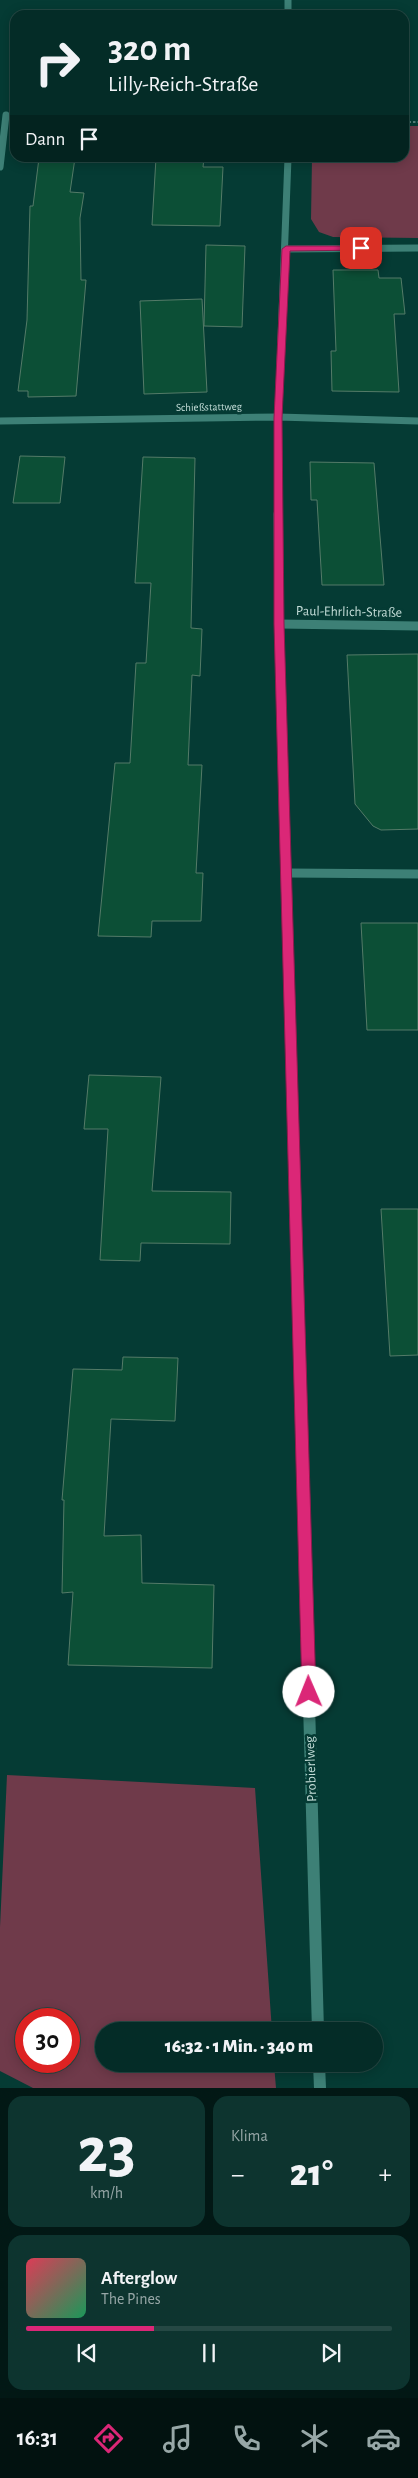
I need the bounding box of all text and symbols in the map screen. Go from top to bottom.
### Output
icon: right [25,30,90,95]
text: 320 m [108,32,191,67]
text: Lilly-Reich-Straße [108,73,258,95]
icon: arrive [75,125,103,153]
text: Dann [25,130,65,149]
pin [340,227,382,269]
icon: arrive [347,234,375,262]
street label: Schießstattweg [176,401,243,413]
street label: Paul-Ehrlich-Straße [296,604,402,620]
position arrow [282,1665,334,1717]
street label: Probierlweg [303,1736,319,1802]
speed limit sign: 30 [15,2008,80,2073]
text: 16:32 · 1 Min. · 340 m [165,2037,313,2056]
text: 23 [77,2119,136,2184]
text: Klima [231,2128,268,2144]
text: 21° [290,2155,333,2193]
text: − [231,2161,244,2189]
text: + [379,2161,392,2189]
text: km/h [90,2185,123,2201]
text: Afterglow [101,2269,177,2288]
text: The Pines [101,2291,161,2307]
icon: previous [73,2339,101,2367]
icon: pause [195,2339,223,2367]
icon: next [317,2339,345,2367]
icon: directions [91,2421,126,2456]
icon: music [160,2421,195,2456]
icon: phone [229,2421,264,2456]
icon: climate [297,2421,332,2456]
icon: car [366,2421,401,2456]
text: 16:31 [17,2427,58,2449]

